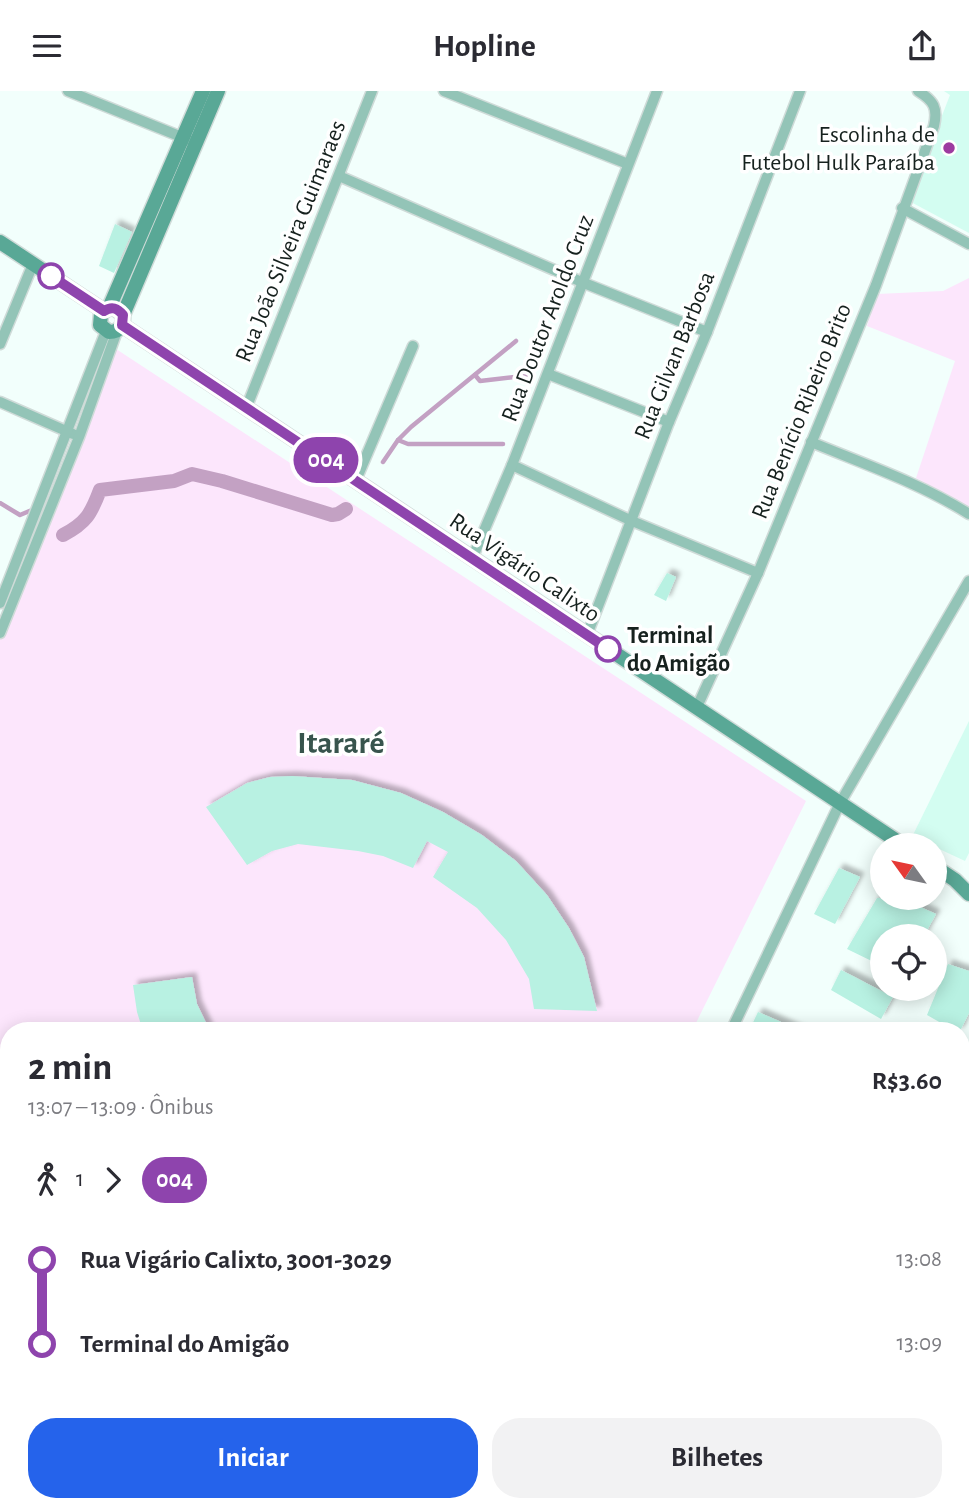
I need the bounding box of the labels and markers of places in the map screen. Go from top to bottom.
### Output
place label: Escolinha de Futebol Hulk Paraíba [741,123,935,175]
marker: Escolinha de Futebol Hulk Paraíba [941,140,957,156]
unlabelled marker [38,263,64,289]
place label: Terminal do Amigão [627,624,730,676]
marker: Terminal do Amigão [595,636,621,662]

